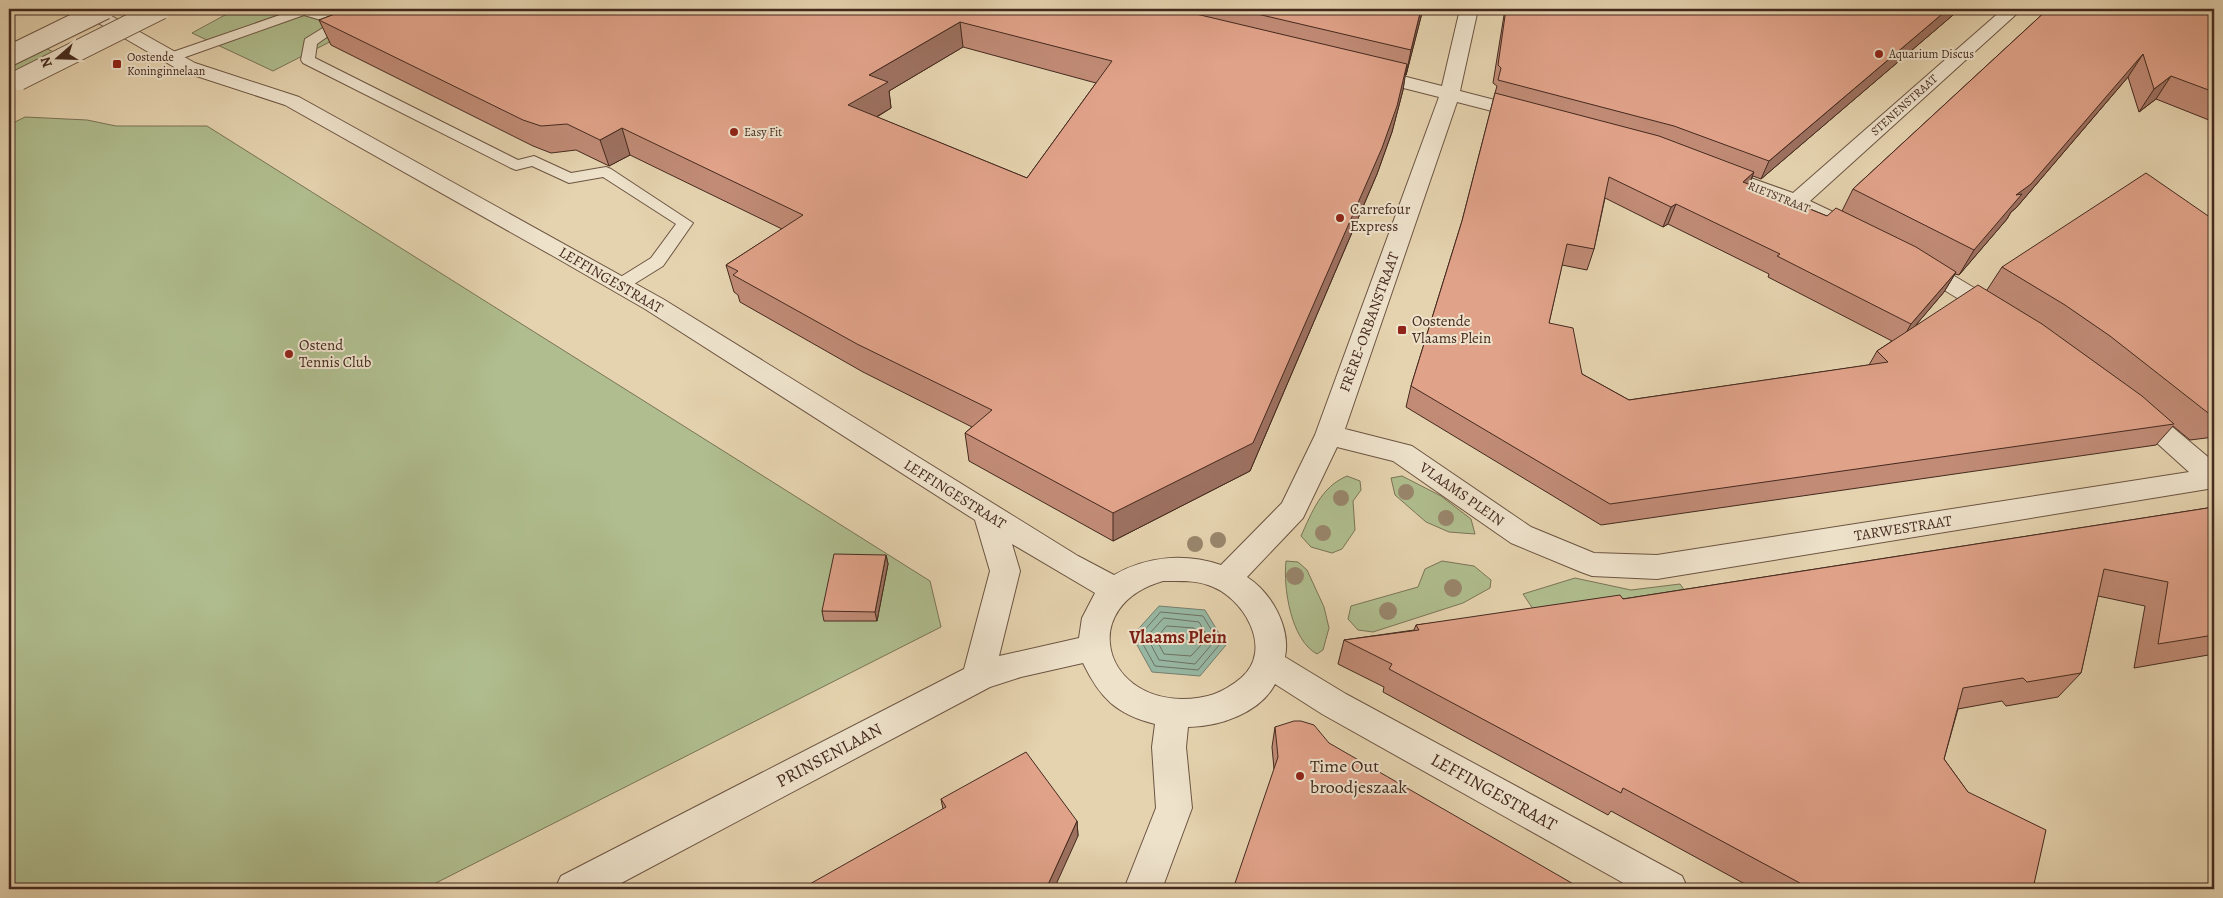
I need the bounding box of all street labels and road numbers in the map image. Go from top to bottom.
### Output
street label: STENENSTRAAT [1867,70,1941,139]
street label: RIETSTRAAT [1745,177,1813,217]
street label: LEFFINGESTRAAT [555,242,667,318]
street label: FRÈRE-ORBANSTRAAT [1334,248,1404,395]
street label: LEFFINGESTRAAT [900,454,1011,534]
street label: VLAAMS PLEIN [1415,457,1508,531]
street label: TARWESTRAAT [1853,510,1954,546]
street label: PRINSENLAAN [772,717,886,793]
street label: LEFFINGESTRAAT [1427,747,1561,837]

